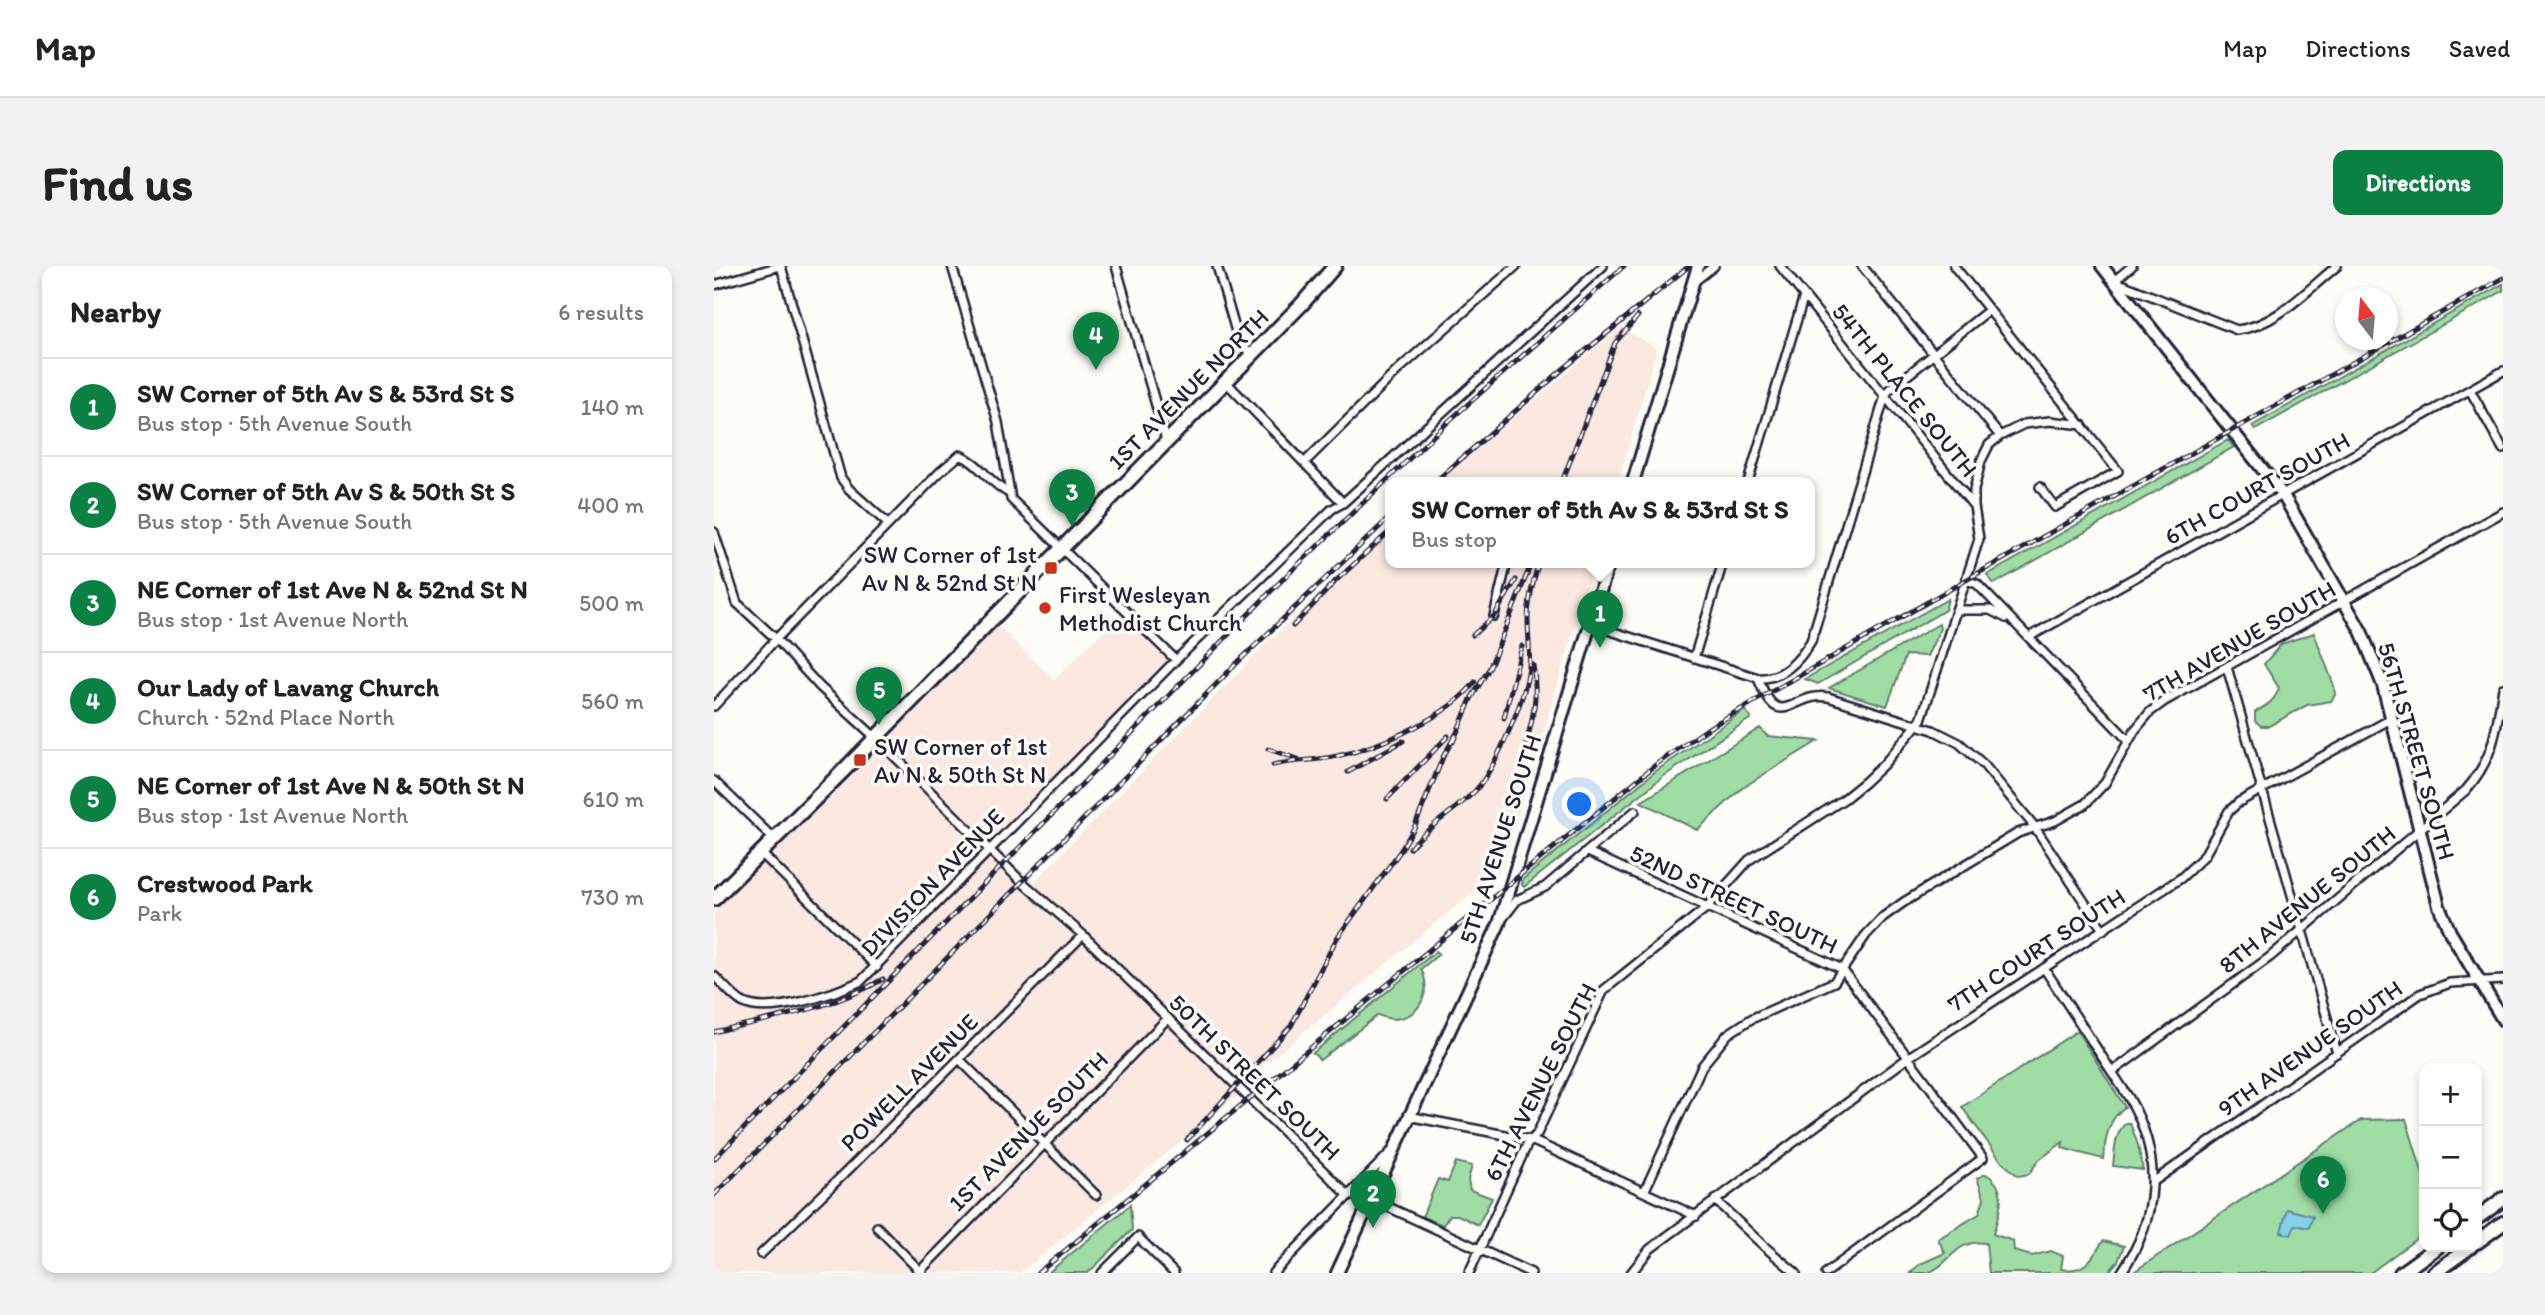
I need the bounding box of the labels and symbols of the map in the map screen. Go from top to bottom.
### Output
north arrow [2335,287,2398,350]
street label: 54TH PLACE SOUTH [1826,297,1984,483]
street label: 1ST AVENUE NORTH [1102,303,1274,475]
pin: 4 [1073,312,1119,370]
street label: 6TH COURT SOUTH [2159,425,2355,551]
pin: 3 [1049,469,1095,527]
place label: SW Corner of 1st Av N & 52nd St N [862,540,1037,597]
marker: SW Corner of 1st Av N & 52nd St N [1043,560,1059,576]
street label: 7TH AVENUE SOUTH [2137,574,2341,708]
place label: First Wesleyan Methodist Church [1059,580,1242,637]
pin: 1 [1577,590,1623,648]
marker: First Wesleyan Methodist Church [1037,600,1053,616]
street label: 56TH STREET SOUTH [2372,639,2462,863]
pin: 5 [856,667,902,725]
street label: 5TH AVENUE SOUTH [1452,731,1548,947]
place label: SW Corner of 1st Av N & 50th St N [874,732,1047,789]
marker: SW Corner of 1st Av N & 50th St N [852,752,868,768]
your location [1562,787,1596,821]
street label: DIVISION AVENUE [854,802,1010,962]
street label: 8TH AVENUE SOUTH [2213,819,2401,979]
street label: 52ND STREET SOUTH [1625,838,1843,960]
street label: 7TH COURT SOUTH [1942,882,2130,1018]
street label: 9TH AVENUE SOUTH [2212,973,2408,1123]
street label: 6TH AVENUE SOUTH [1477,978,1603,1186]
street label: 50TH STREET SOUTH [1163,988,1347,1166]
street label: POWELL AVENUE [834,1007,984,1157]
street label: 1ST AVENUE SOUTH [942,1045,1114,1217]
pin: 6 [2300,1156,2346,1214]
pin: 2 [1350,1170,1396,1228]

